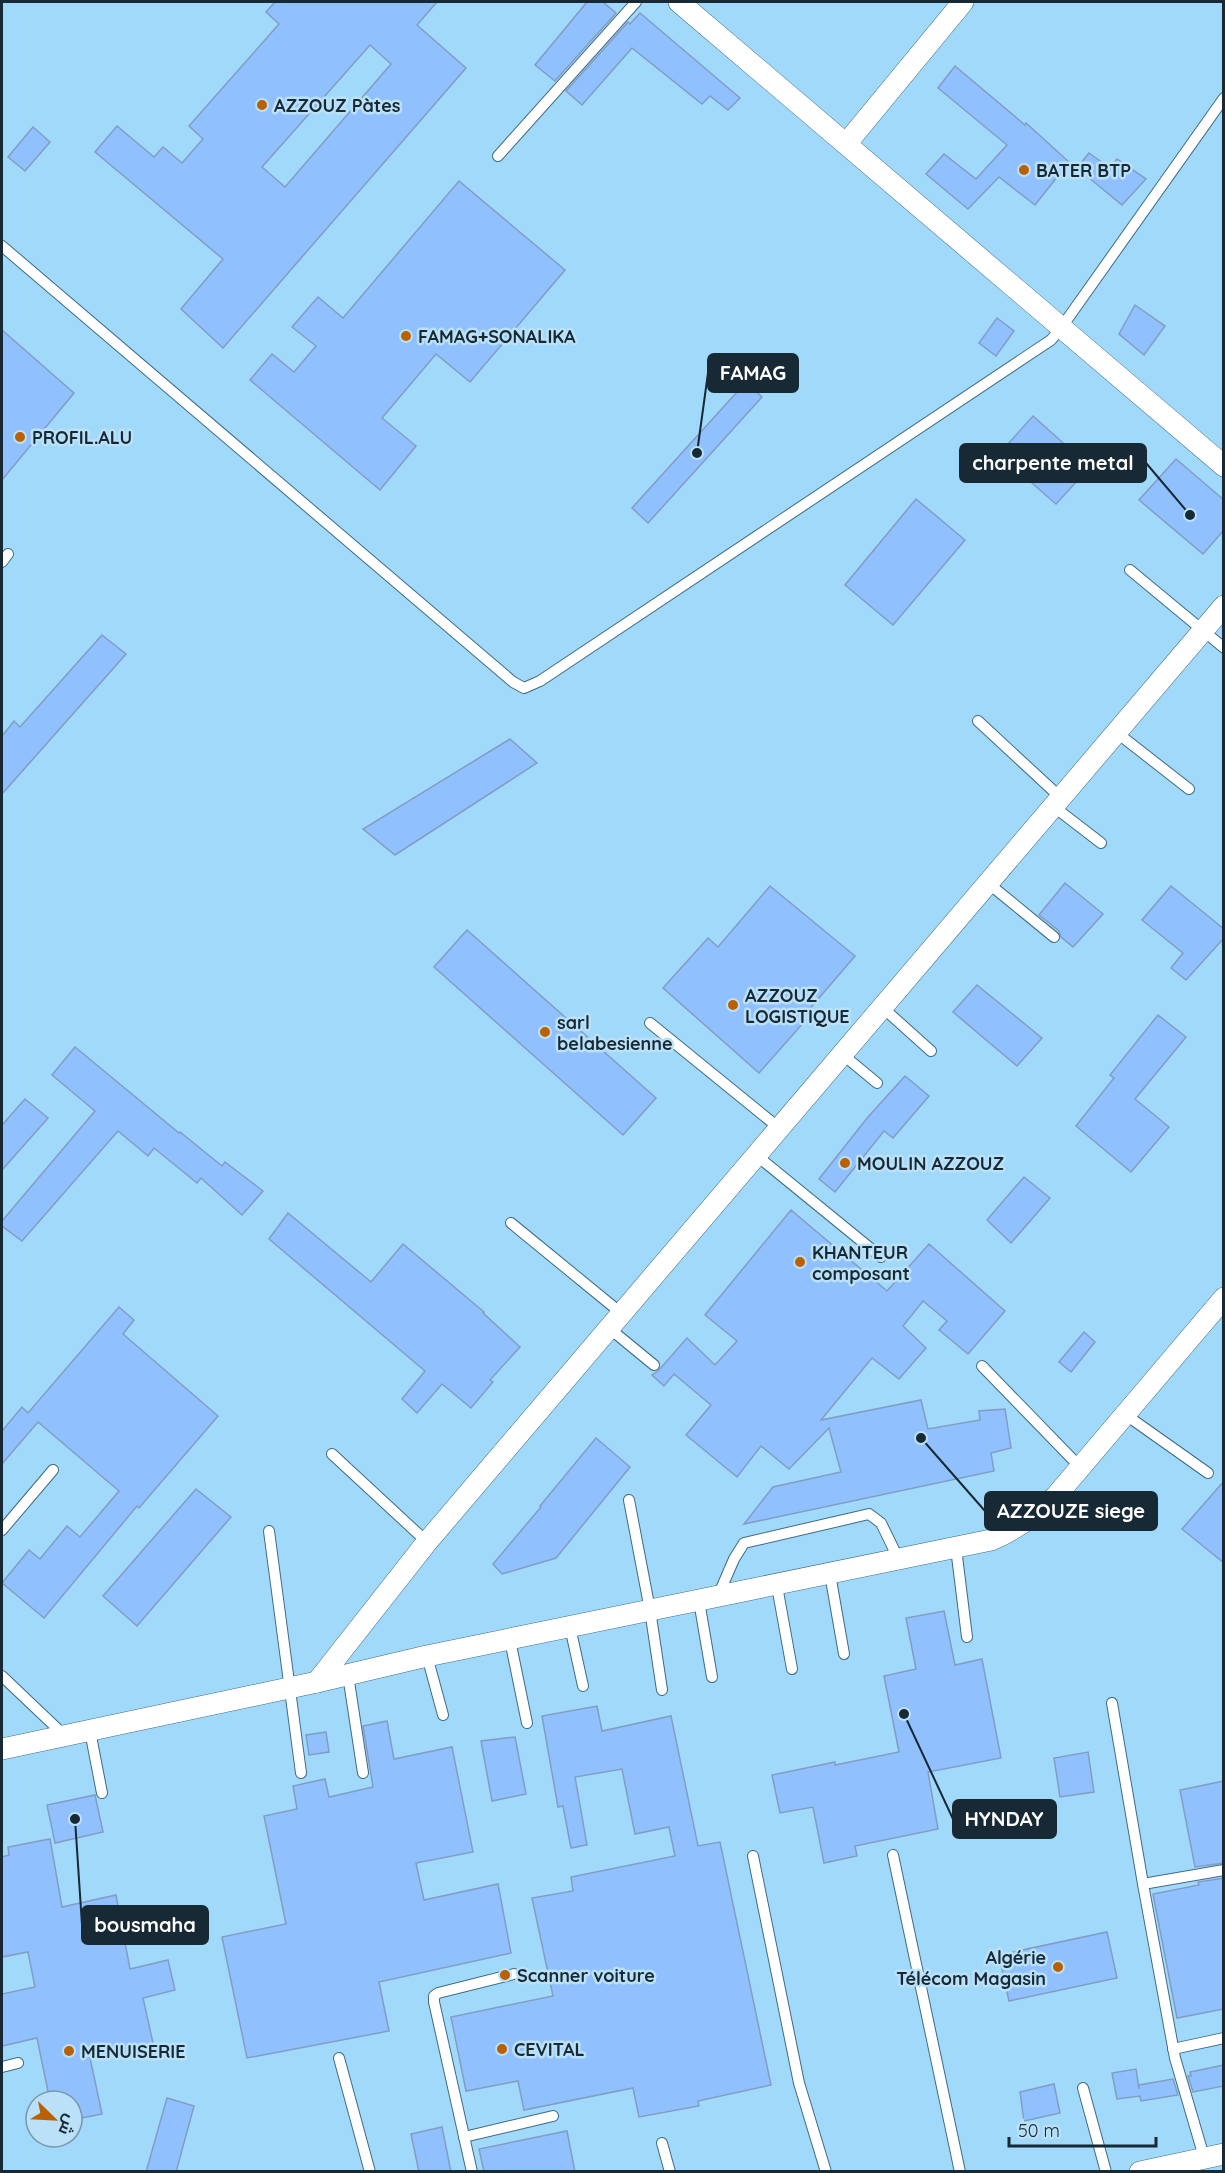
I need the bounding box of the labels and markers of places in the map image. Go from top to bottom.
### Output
place label: AZZOUZ Pàtes [274,94,401,117]
marker: AZZOUZ Pàtes [255,98,269,112]
place label: BATER BTP [1036,159,1131,182]
marker: BATER BTP [1017,163,1031,177]
place label: FAMAG+SONALIKA [418,325,576,348]
marker: FAMAG+SONALIKA [399,329,413,343]
callout: FAMAG [708,354,798,392]
place label: PROFIL.ALU [32,426,132,449]
marker: PROFIL.ALU [13,430,27,444]
callout: charpente metal [960,444,1146,482]
place label: AZZOUZ LOGISTIQUE [745,984,850,1028]
marker: AZZOUZ LOGISTIQUE [726,998,740,1012]
place label: sarl belabesienne [557,1011,673,1055]
marker: sarl belabesienne [538,1025,552,1039]
place label: MOULIN AZZOUZ [857,1152,1005,1175]
marker: MOULIN AZZOUZ [838,1156,852,1170]
place label: KHANTEUR composant [812,1241,910,1285]
marker: KHANTEUR composant [793,1255,807,1269]
callout: AZZOUZE siege [985,1492,1157,1530]
callout: HYNDAY [953,1800,1056,1838]
callout: bousmaha [82,1906,208,1944]
place label: Algérie Télécom Magasin [896,1946,1046,1990]
marker: Algérie Télécom Magasin [1051,1960,1065,1974]
place label: Scanner voiture [517,1964,655,1987]
marker: Scanner voiture [498,1968,512,1982]
place label: CEVITAL [514,2038,585,2061]
place label: MENUISERIE [81,2040,186,2063]
marker: CEVITAL [495,2042,509,2056]
marker: MENUISERIE [62,2044,76,2058]

